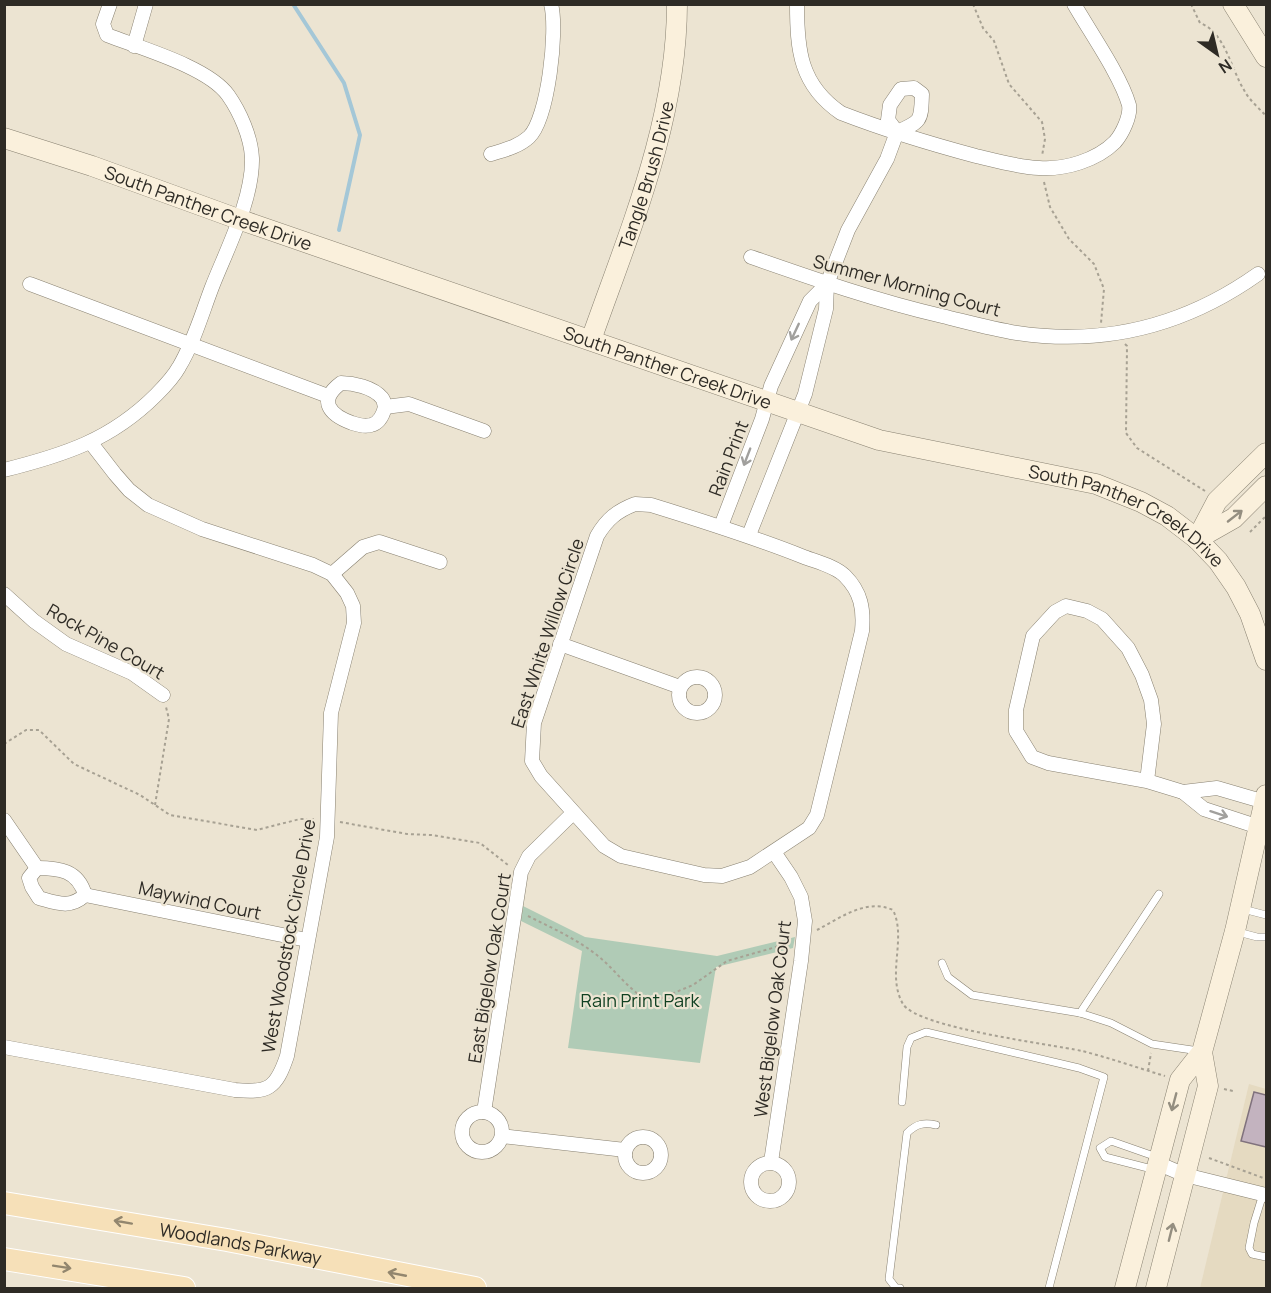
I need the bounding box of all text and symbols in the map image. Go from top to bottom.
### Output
north arrow [1187,24,1247,84]
text: N [1214,54,1236,79]
street label: Tangle Brush Drive [613,99,679,252]
street label: South Panther Creek Drive [101,160,315,256]
street label: Summer Morning Court [811,248,1003,322]
street label: South Panther Creek Drive [560,320,775,414]
one-way arrow [789,323,800,341]
street label: Rain Print [703,417,753,499]
one-way arrow [741,447,752,466]
street label: South Panther Creek Drive [1027,459,1229,572]
one-way arrow [1227,509,1243,522]
street label: East White Willow Circle [505,535,589,731]
street label: Rock Pine Court [43,598,169,684]
one-way arrow [1209,809,1228,820]
street label: West Woodstock Circle Drive [256,817,320,1055]
street label: East Bigelow Oak Court [462,871,516,1065]
street label: Maywind Court [136,875,264,925]
street label: West Bigelow Oak Court [748,919,796,1119]
park label: Rain Print Park [581,988,700,1012]
one-way arrow [1167,1092,1179,1111]
one-way arrow [114,1217,133,1228]
street label: Woodlands Parkway [158,1217,324,1270]
one-way arrow [1165,1223,1177,1242]
one-way arrow [52,1262,72,1273]
one-way arrow [388,1268,407,1279]

